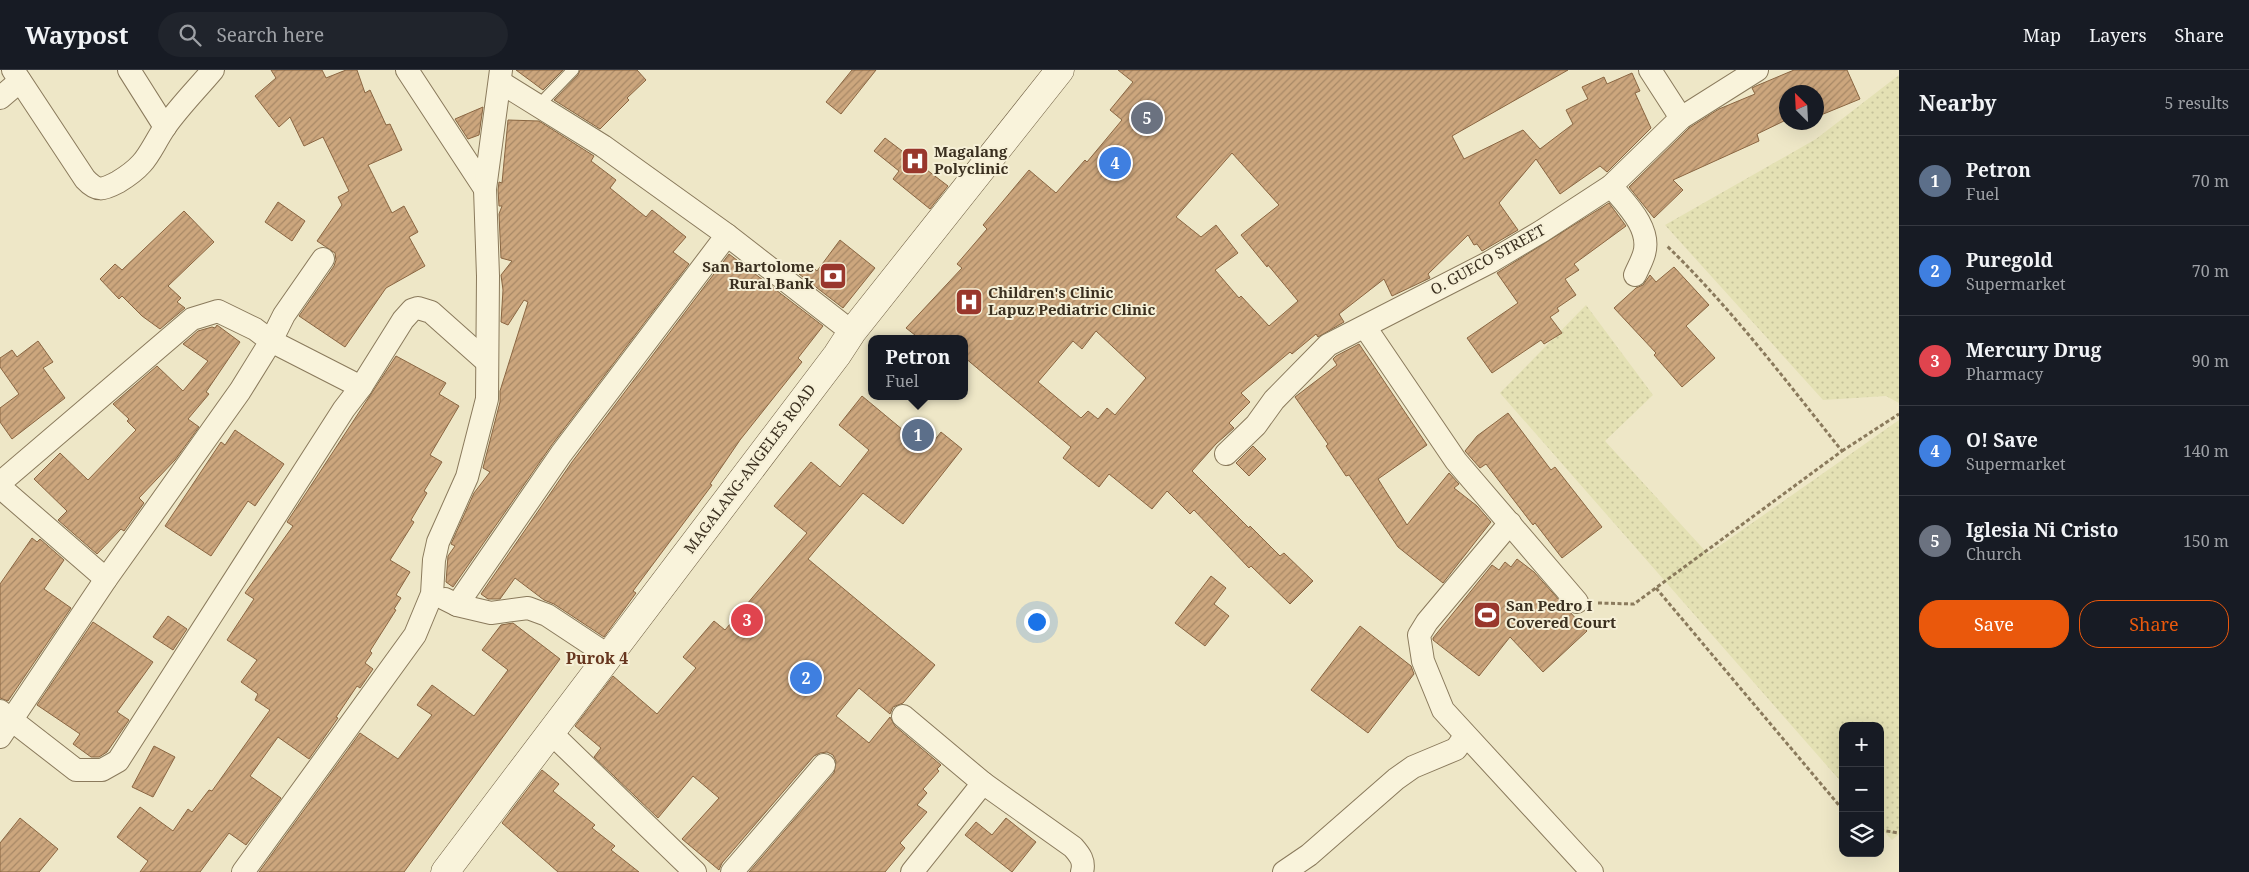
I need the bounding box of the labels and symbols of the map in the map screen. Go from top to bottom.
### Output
north arrow [1779,85,1824,130]
pin: 5 [1131,99,1163,137]
place label: Magalang Polyclinic [934,141,1008,178]
pin: 4 [1099,144,1131,182]
hospital icon: Magalang Polyclinic [900,146,930,176]
street label: O. GUECO STREET [1427,219,1548,299]
place label: San Bartolome Rural Bank [702,256,814,293]
bank icon: San Bartolome Rural Bank [818,261,848,291]
place label: Children's Clinic Lapuz Pediatric Clinic [988,282,1155,319]
hospital icon: Children's Clinic Lapuz Pediatric Clinic [954,287,984,317]
street label: MAGALANG-ANGELES ROAD [679,380,820,557]
pin: 1 [902,416,934,454]
place label: San Pedro I Covered Court [1506,595,1616,632]
sports icon: San Pedro I Covered Court [1472,600,1502,630]
pin: 3 [731,601,763,639]
your location [1024,609,1050,635]
district label: Purok 4 [566,647,628,669]
pin: 2 [790,659,822,697]

